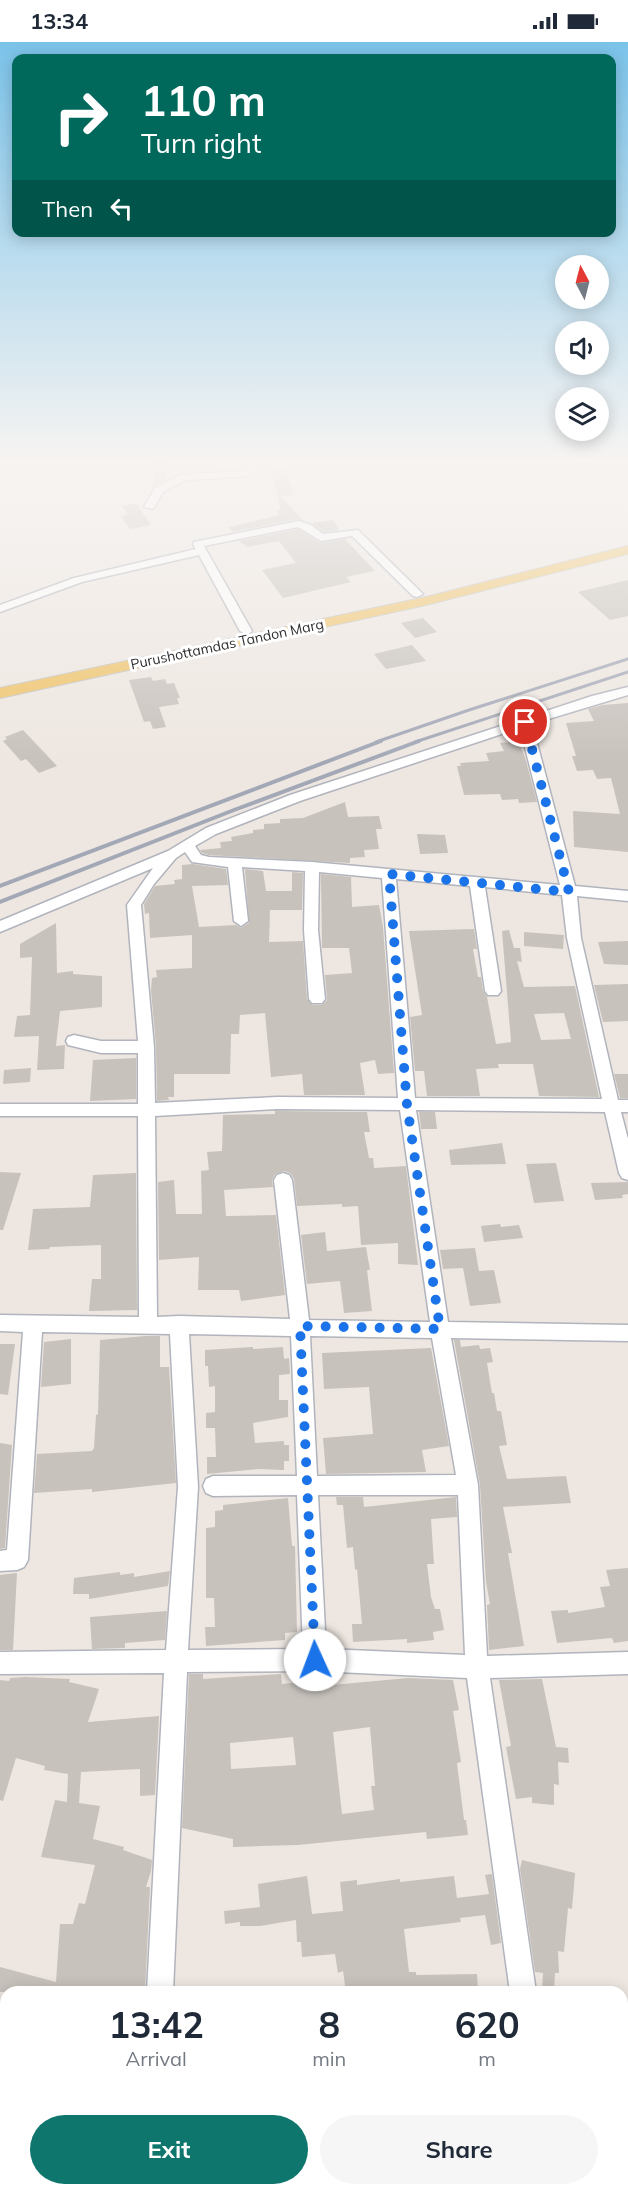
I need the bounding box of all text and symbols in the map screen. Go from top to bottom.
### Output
text: 13:34 [30,7,88,35]
text: 110 m [141,74,266,127]
icon: right [42,78,120,156]
text: Turn right [141,126,261,160]
icon: left [105,192,138,225]
text: Then [42,195,93,223]
north arrow [555,255,609,309]
map controls [555,255,609,441]
button: sound [555,321,609,375]
button: layers [555,387,609,441]
street label: Purushottamdas Tandon Marg [129,615,325,673]
pin [499,696,550,747]
icon: arrive [508,705,541,738]
position arrow [283,1628,347,1692]
text: 13:42 [108,2002,204,2047]
text: 8 [318,2002,340,2047]
text: 620 [455,2002,520,2047]
text: Arrival [126,2046,187,2071]
text: min [312,2046,346,2071]
text: m [478,2046,496,2071]
button: Exit [30,2115,308,2184]
button: Share [320,2115,598,2184]

